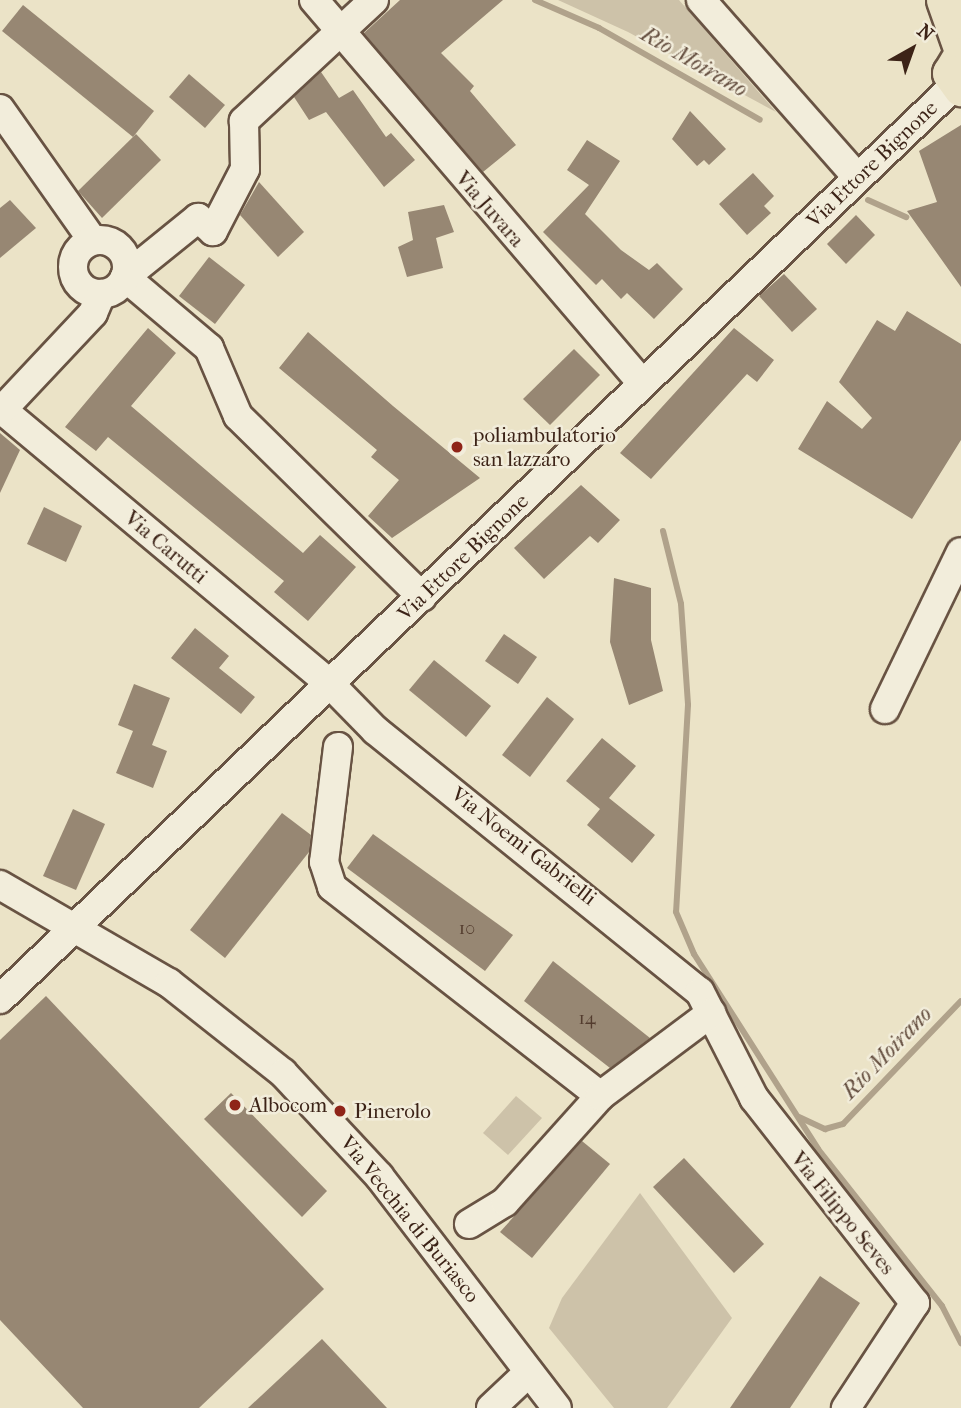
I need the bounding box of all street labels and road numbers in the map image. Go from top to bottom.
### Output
street label: Via Ettore Bignone [801,95,943,233]
street label: Via Juvara [450,166,530,252]
street label: Via Ettore Bignone [392,488,534,626]
street label: Via Carutti [120,505,212,589]
street label: Via Noemi Gabrielli [446,781,602,911]
street label: Via Vecchia di Buriasco [335,1130,485,1308]
street label: Via Filippo Seves [786,1147,900,1279]

